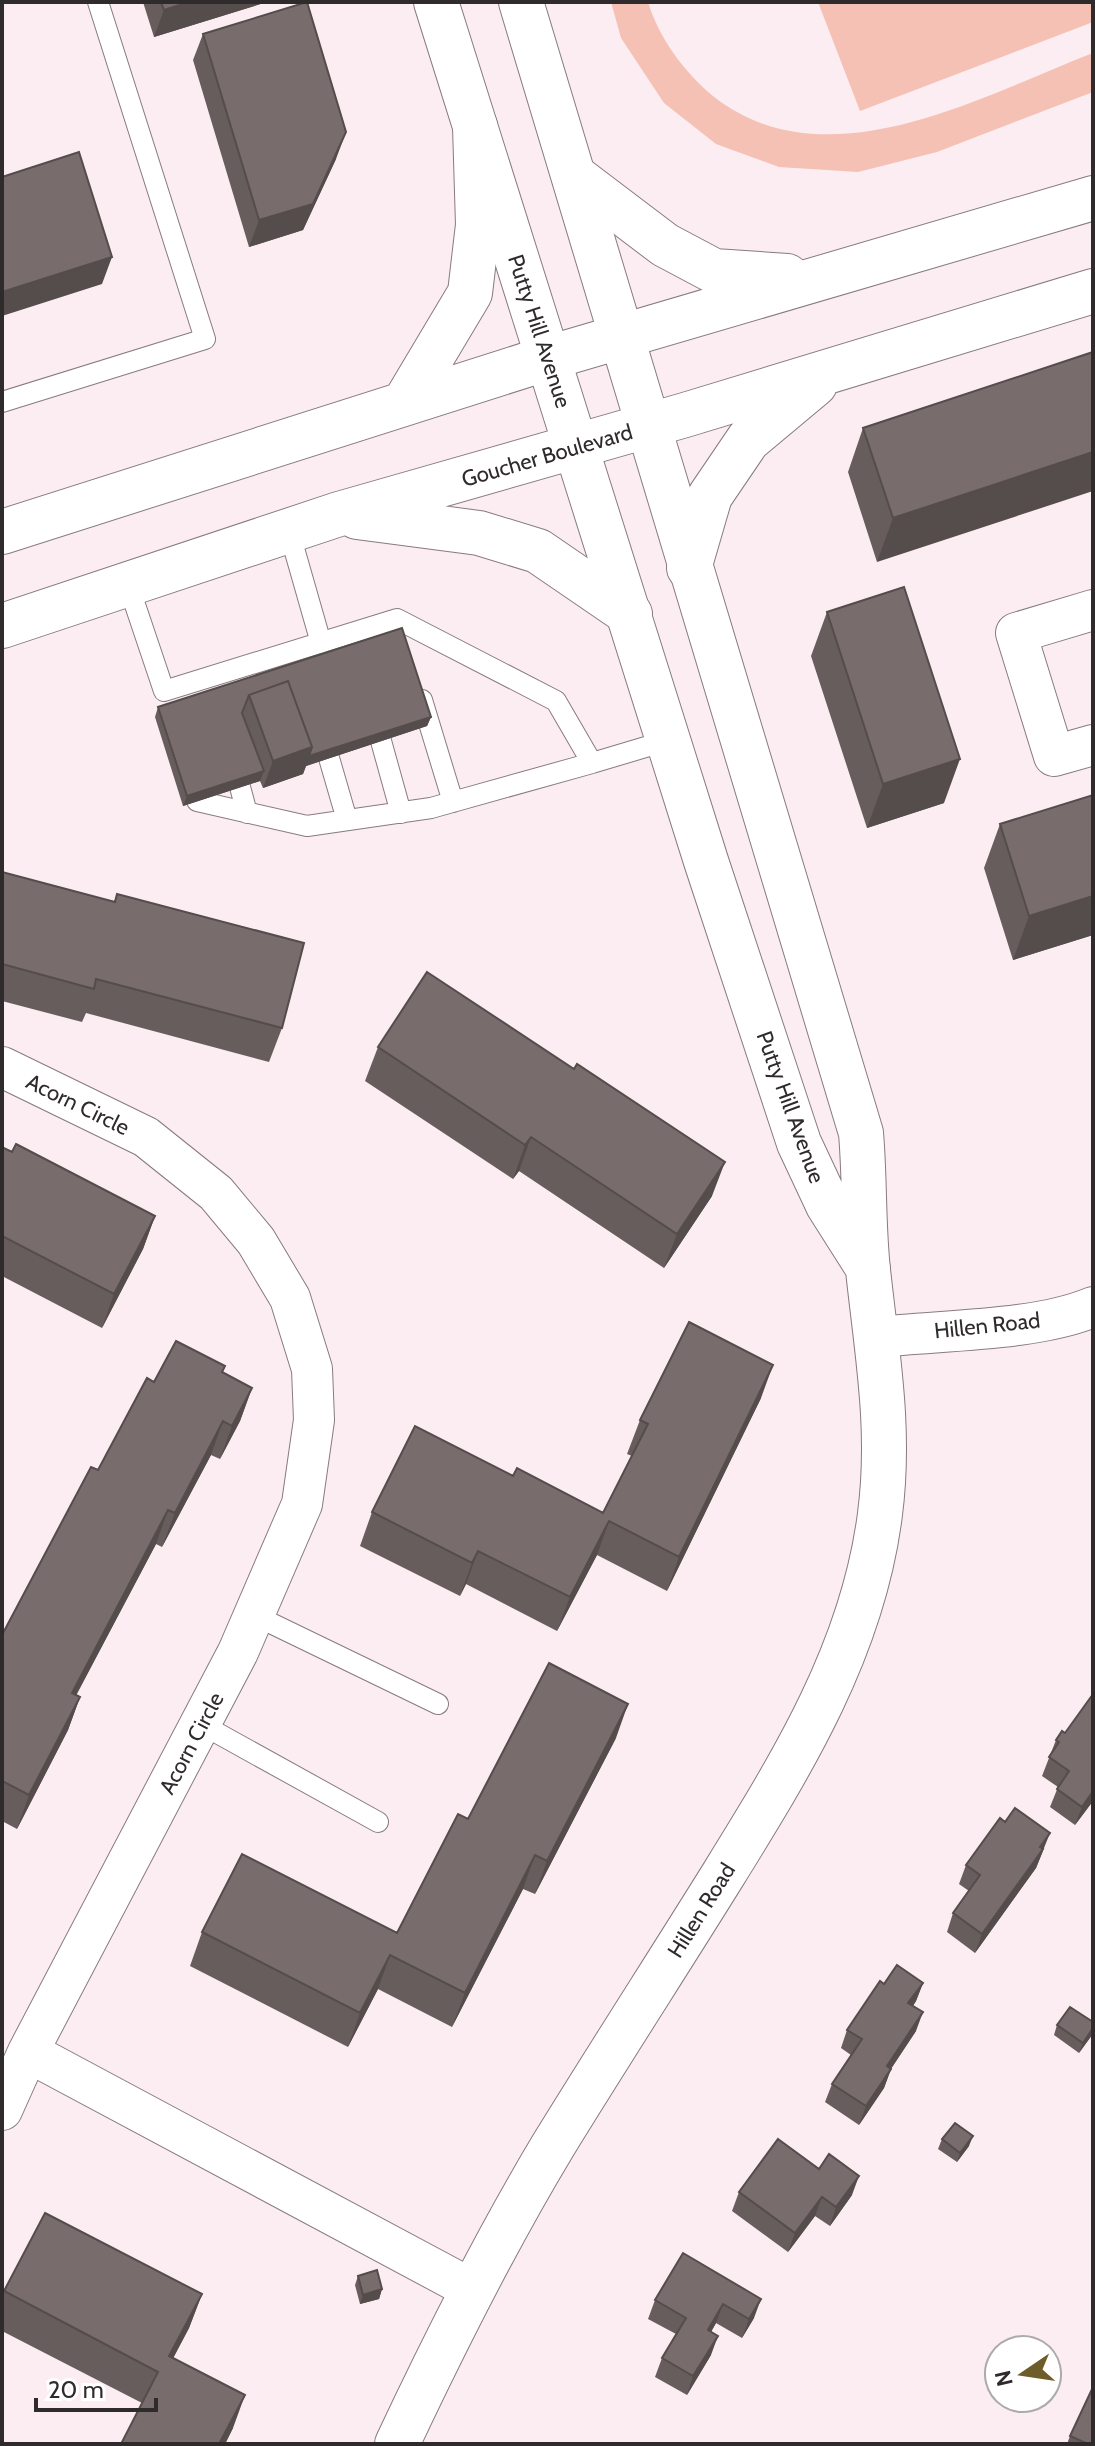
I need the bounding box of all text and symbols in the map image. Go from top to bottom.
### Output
street label: Putty Hill Avenue [502,251,577,411]
street label: Goucher Boulevard [459,418,636,493]
street label: Putty Hill Avenue [750,1027,831,1187]
street label: Acorn Circle [22,1068,134,1141]
street label: Hillen Road [933,1307,1041,1344]
street label: Acorn Circle [153,1688,229,1799]
street label: Hillen Road [662,1858,741,1963]
north arrow [983,2334,1063,2414]
scale bar [36,2362,156,2412]
text: N [989,2368,1019,2389]
text: 20 m [48,2375,104,2404]

